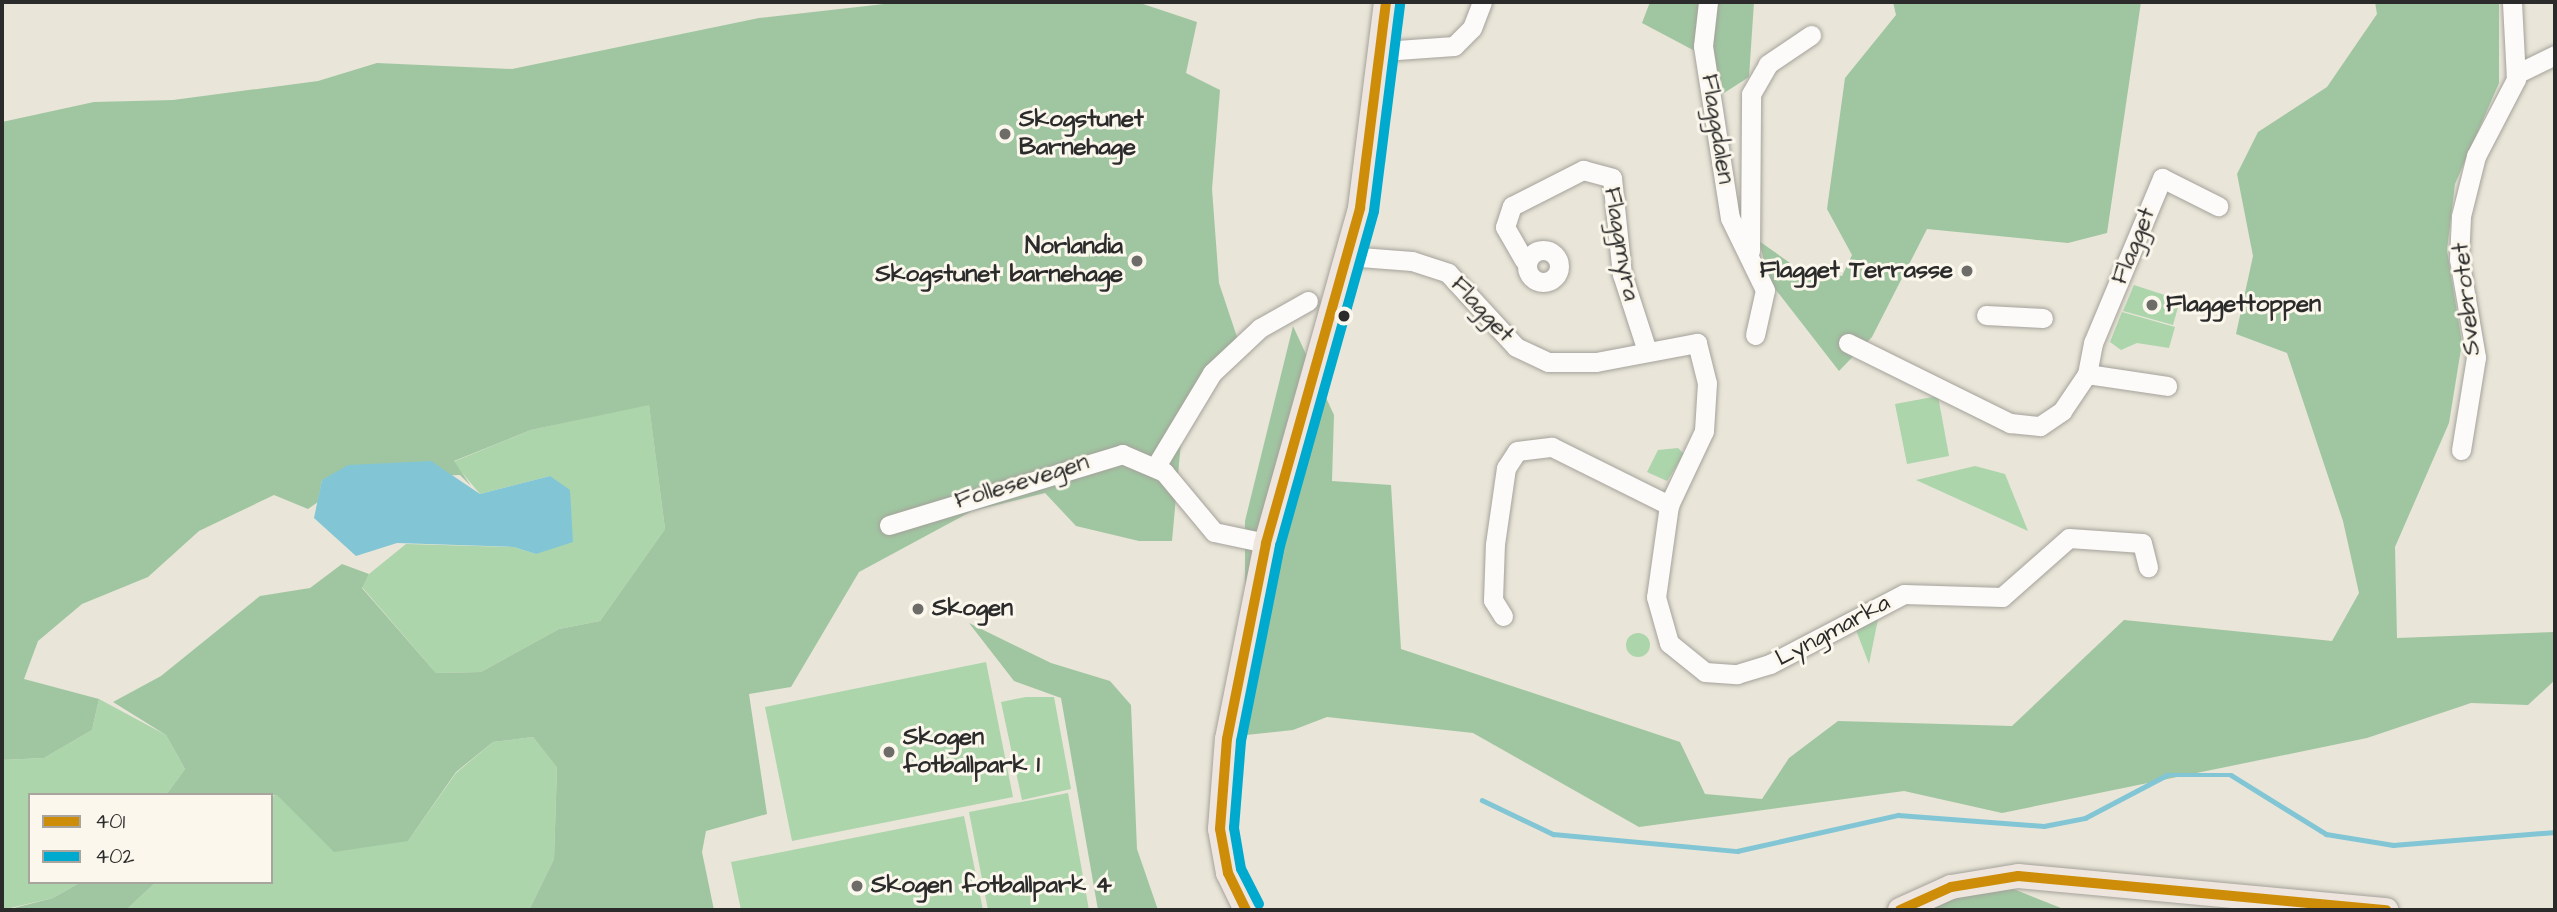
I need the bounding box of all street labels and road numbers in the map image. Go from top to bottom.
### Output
street label: Flaggdalen [1694,72,1740,186]
street label: Flaggmyra [1597,185,1645,303]
street label: Flagget [2106,204,2162,288]
street label: Svebrotet [2447,241,2487,357]
street label: Flagget [1444,271,1520,349]
street label: Follesevegen [952,448,1092,516]
street label: Lyngmarka [1771,589,1895,673]

